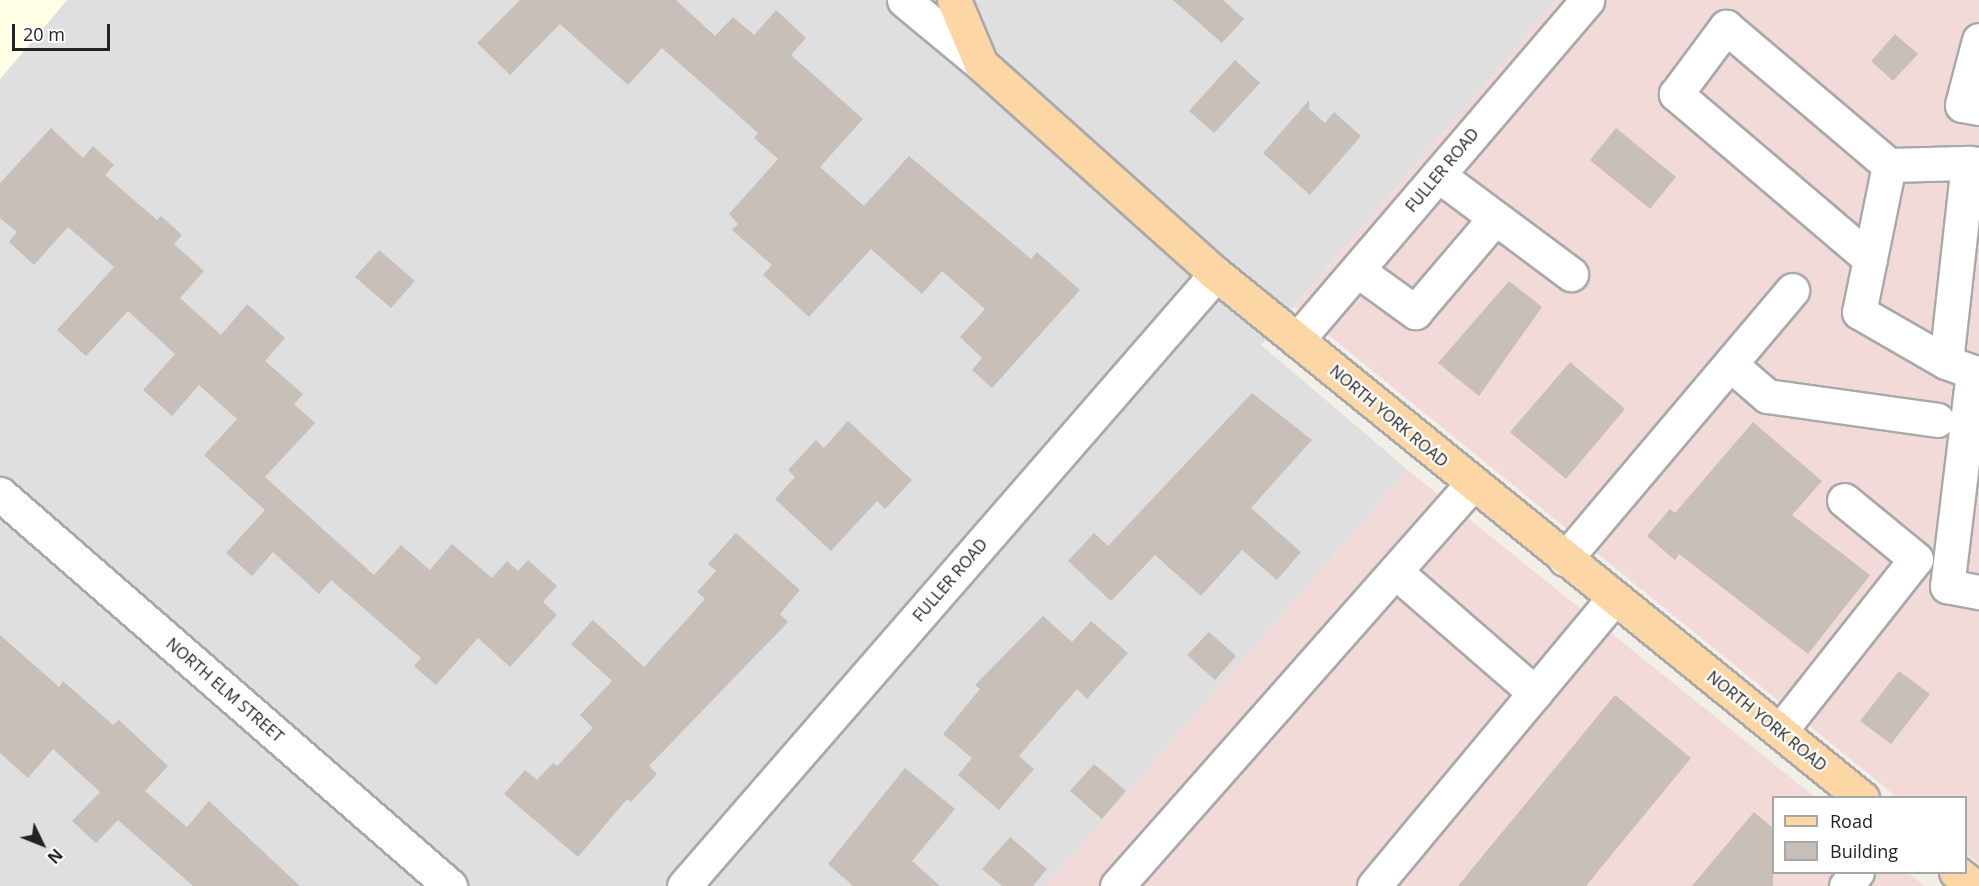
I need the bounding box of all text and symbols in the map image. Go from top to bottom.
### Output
scale bar [15,12,112,50]
text: 20 m [23,22,65,46]
street label: FULLER ROAD [1401,124,1483,216]
street label: NORTH YORK ROAD [1326,361,1452,471]
street label: FULLER ROAD [909,535,991,625]
street label: NORTH ELM STREET [162,634,288,746]
street label: NORTH YORK ROAD [1703,667,1831,775]
legend [1772,796,1967,874]
text: Road [1830,809,1873,833]
north arrow [12,814,72,874]
text: Building [1830,839,1898,863]
text: N [43,844,68,869]

